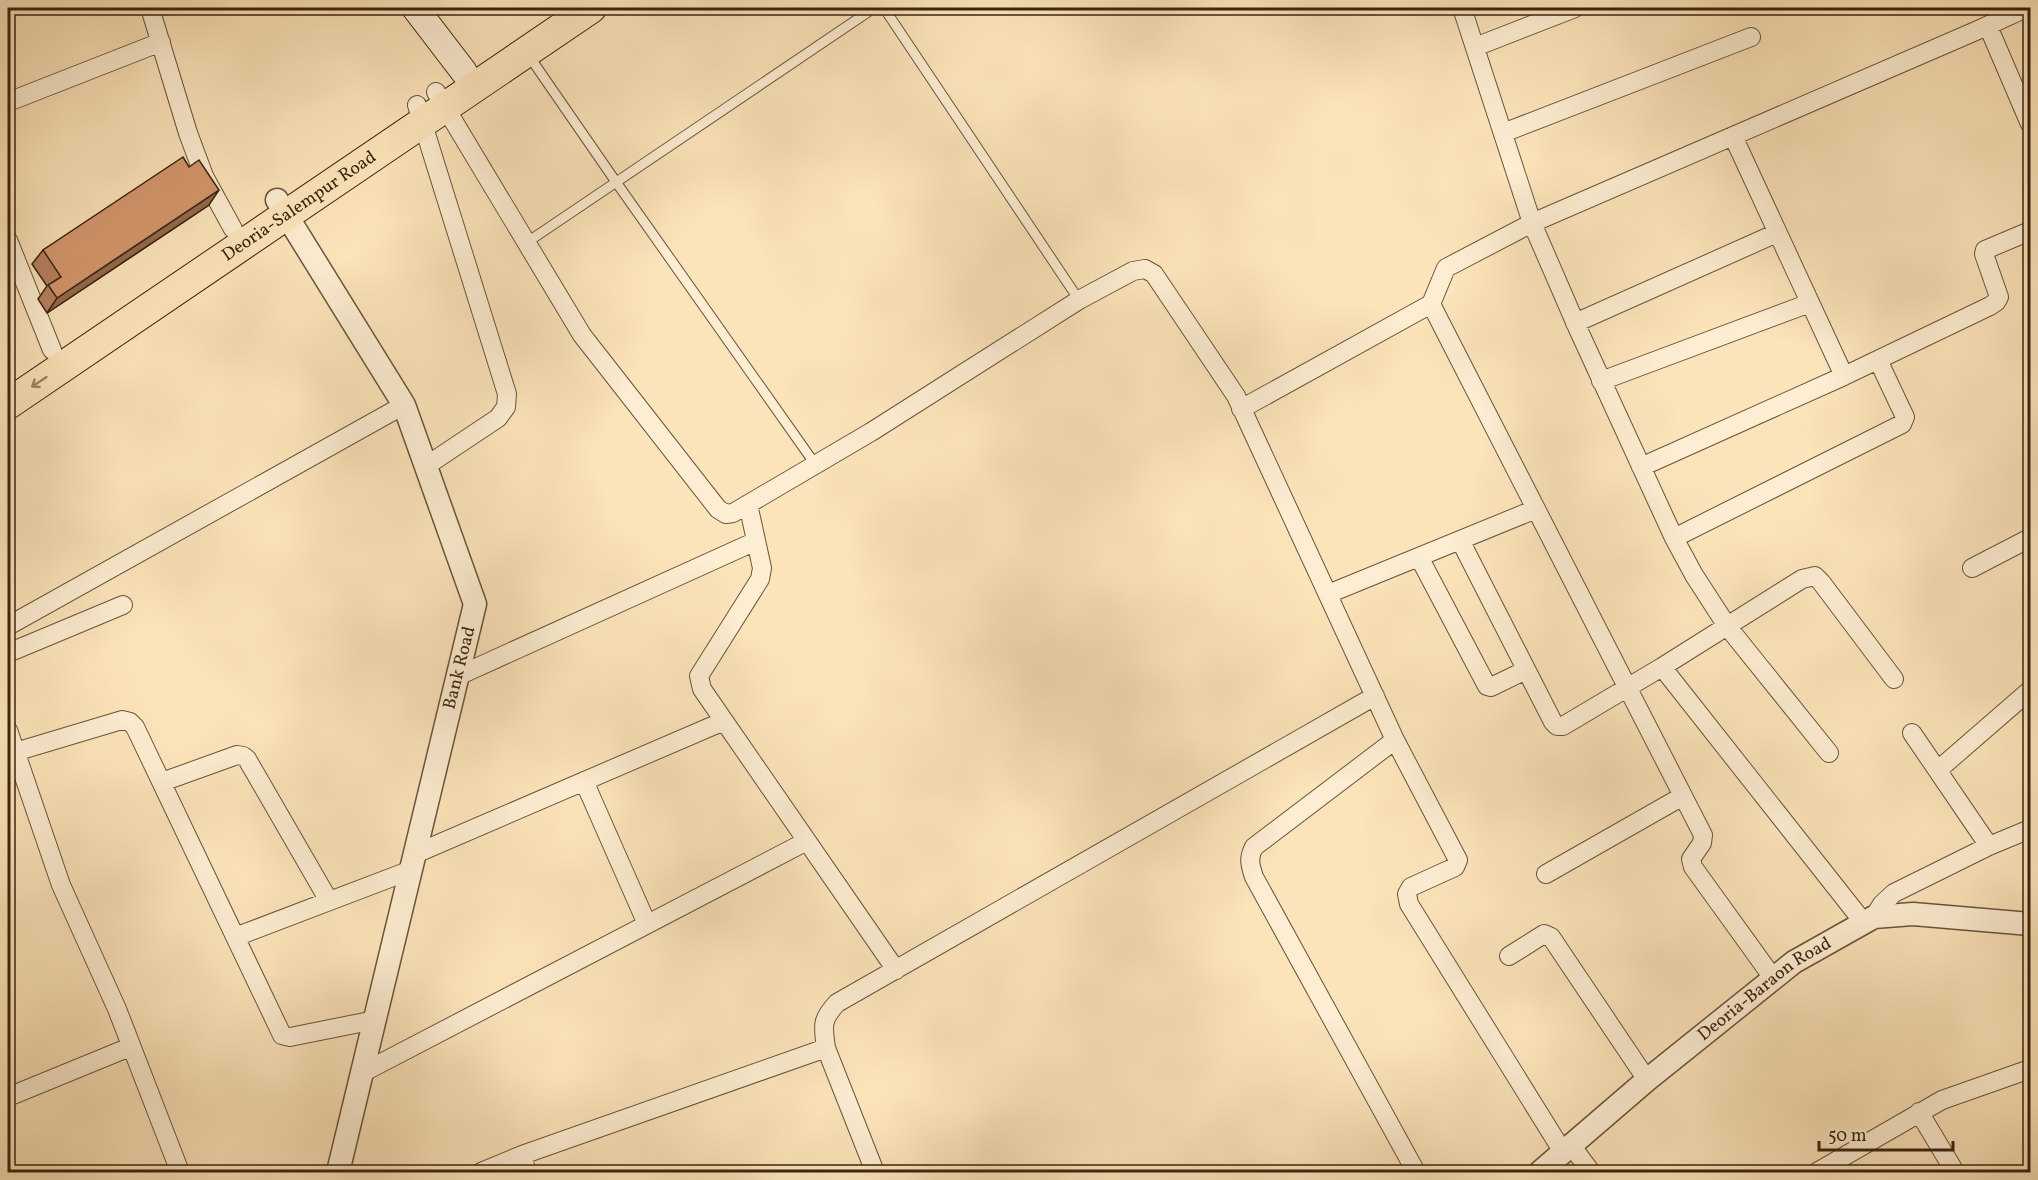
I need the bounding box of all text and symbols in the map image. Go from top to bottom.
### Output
street label: Deoria-Salempur Road [217,145,381,268]
one-way arrow [31,377,48,389]
street label: Bank Road [438,624,482,712]
street label: Deoria-Baraon Road [1692,931,1836,1047]
scale bar [1819,1114,1952,1152]
text: 50 m [1828,1124,1867,1149]

